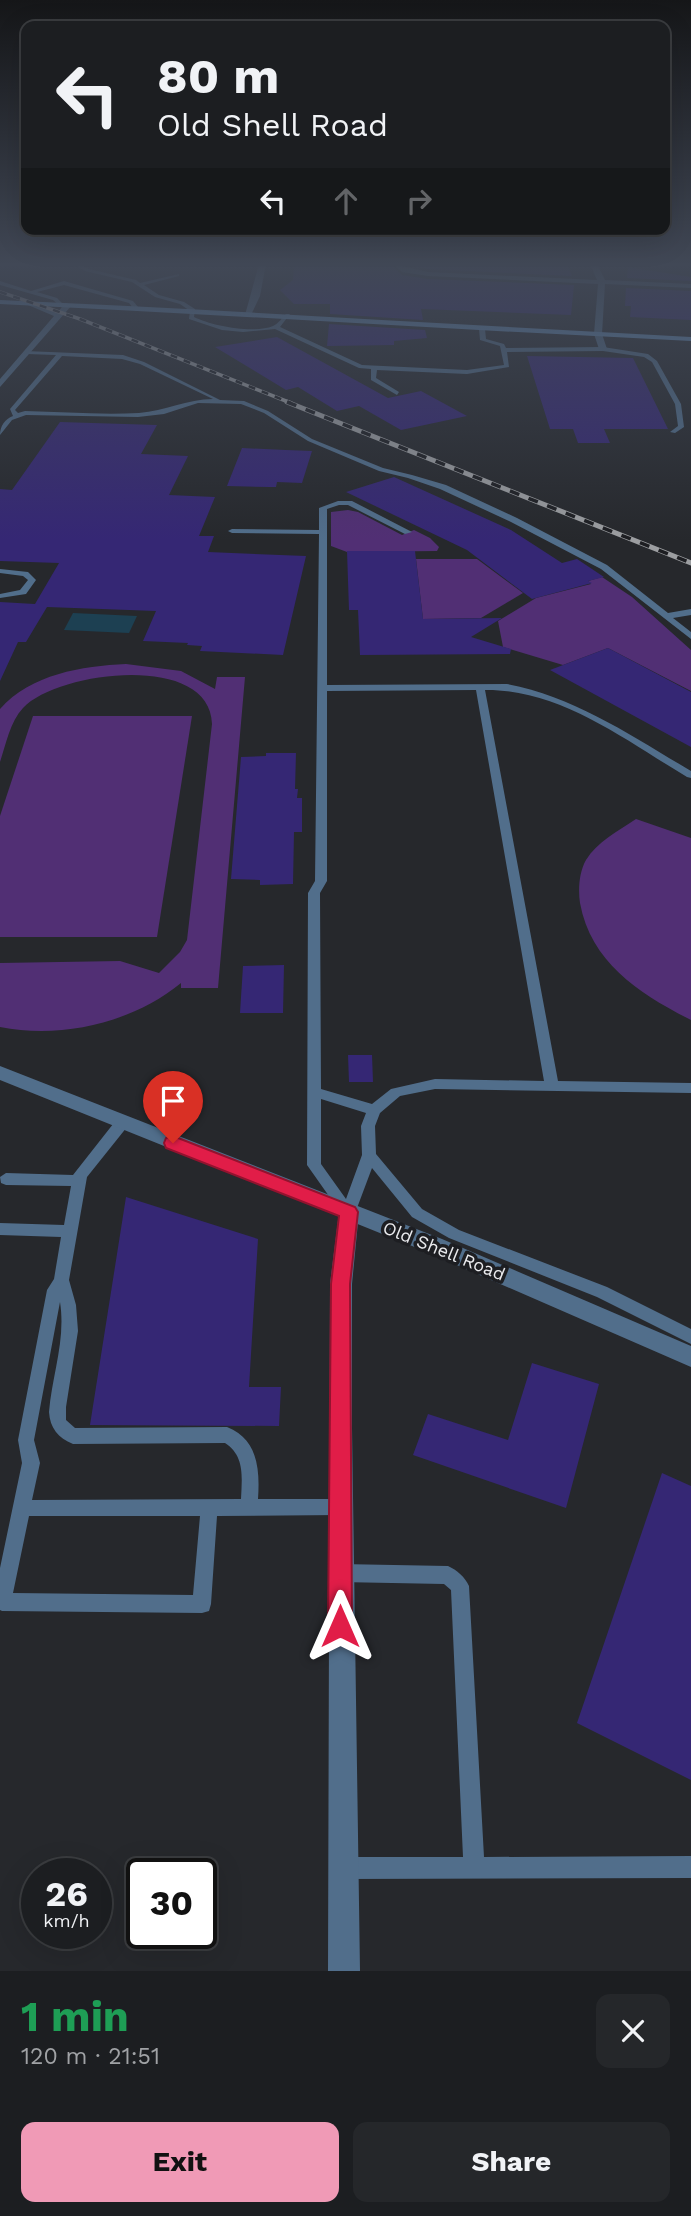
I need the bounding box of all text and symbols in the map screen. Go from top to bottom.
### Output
text: 80 m [157,47,279,105]
icon: left [42,49,133,140]
text: Old Shell Road [157,106,388,144]
icon: left [254,182,292,220]
icon: ahead [327,182,365,220]
icon: right [400,182,438,220]
pin [143,1071,203,1143]
icon: arrive [154,1082,192,1120]
street label: Old Shell Road [380,1216,508,1285]
position arrow [303,1589,377,1663]
speed limit sign: 30 [126,1858,217,1949]
text: 26 [45,1873,88,1915]
text: km/h [43,1910,90,1931]
text: 1 min [21,1992,129,2041]
button: close [596,1994,670,2068]
text: 120 m · 21:51 [21,2043,160,2070]
button: Exit [21,2122,339,2202]
button: Share [353,2122,670,2202]

